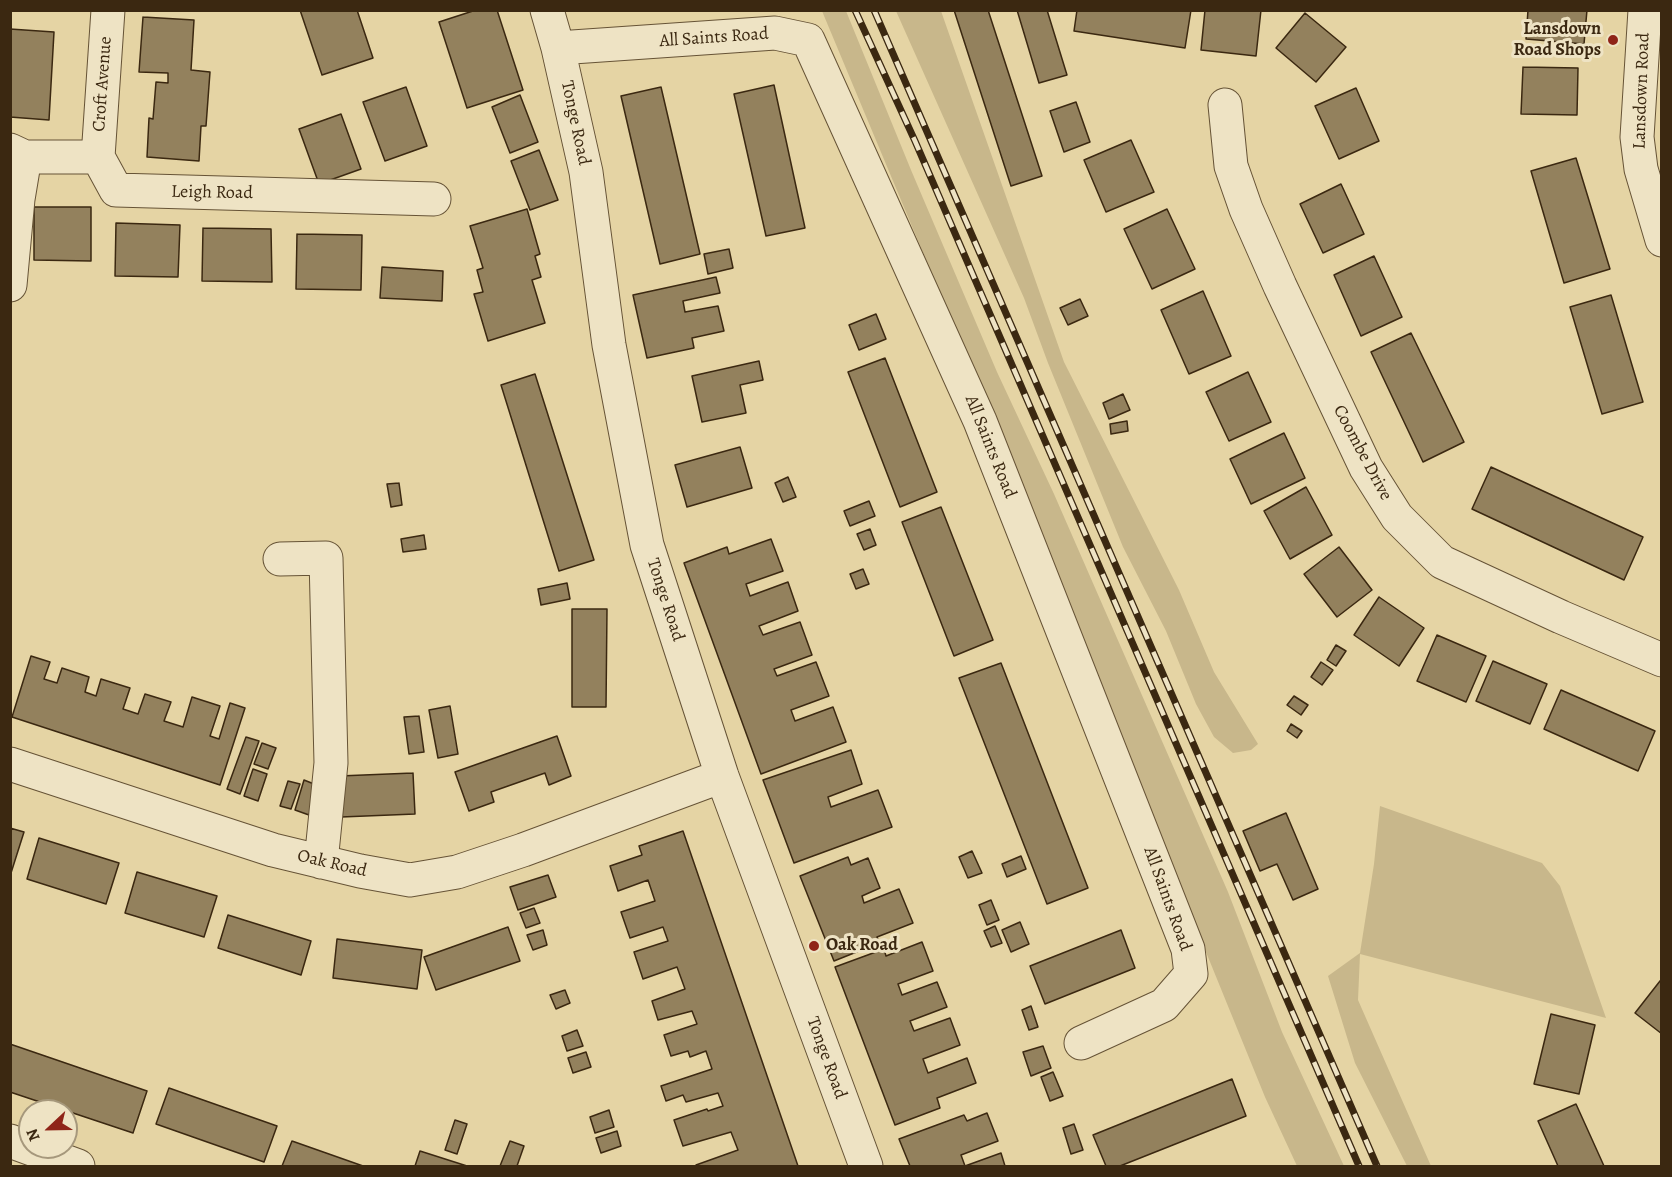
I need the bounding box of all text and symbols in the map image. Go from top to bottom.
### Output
place label: Lansdown Road Shops [1514,19,1601,62]
street label: All Saints Road [659,23,769,53]
street label: Lansdown Road [1629,32,1655,150]
marker: Lansdown Road Shops [1606,33,1620,47]
street label: Croft Avenue [89,36,117,132]
street label: Tonge Road [556,79,594,167]
street label: Leigh Road [171,181,253,205]
street label: All Saints Road [960,392,1020,502]
street label: Coombe Drive [1328,402,1396,504]
street label: Tonge Road [641,556,689,644]
street label: All Saints Road [1138,844,1196,954]
street label: Oak Road [295,846,369,882]
place label: Oak Road [826,935,898,957]
marker: Oak Road [807,939,821,953]
street label: Tonge Road [801,1014,851,1102]
north arrow [18,1099,78,1159]
text: N [21,1125,46,1145]

